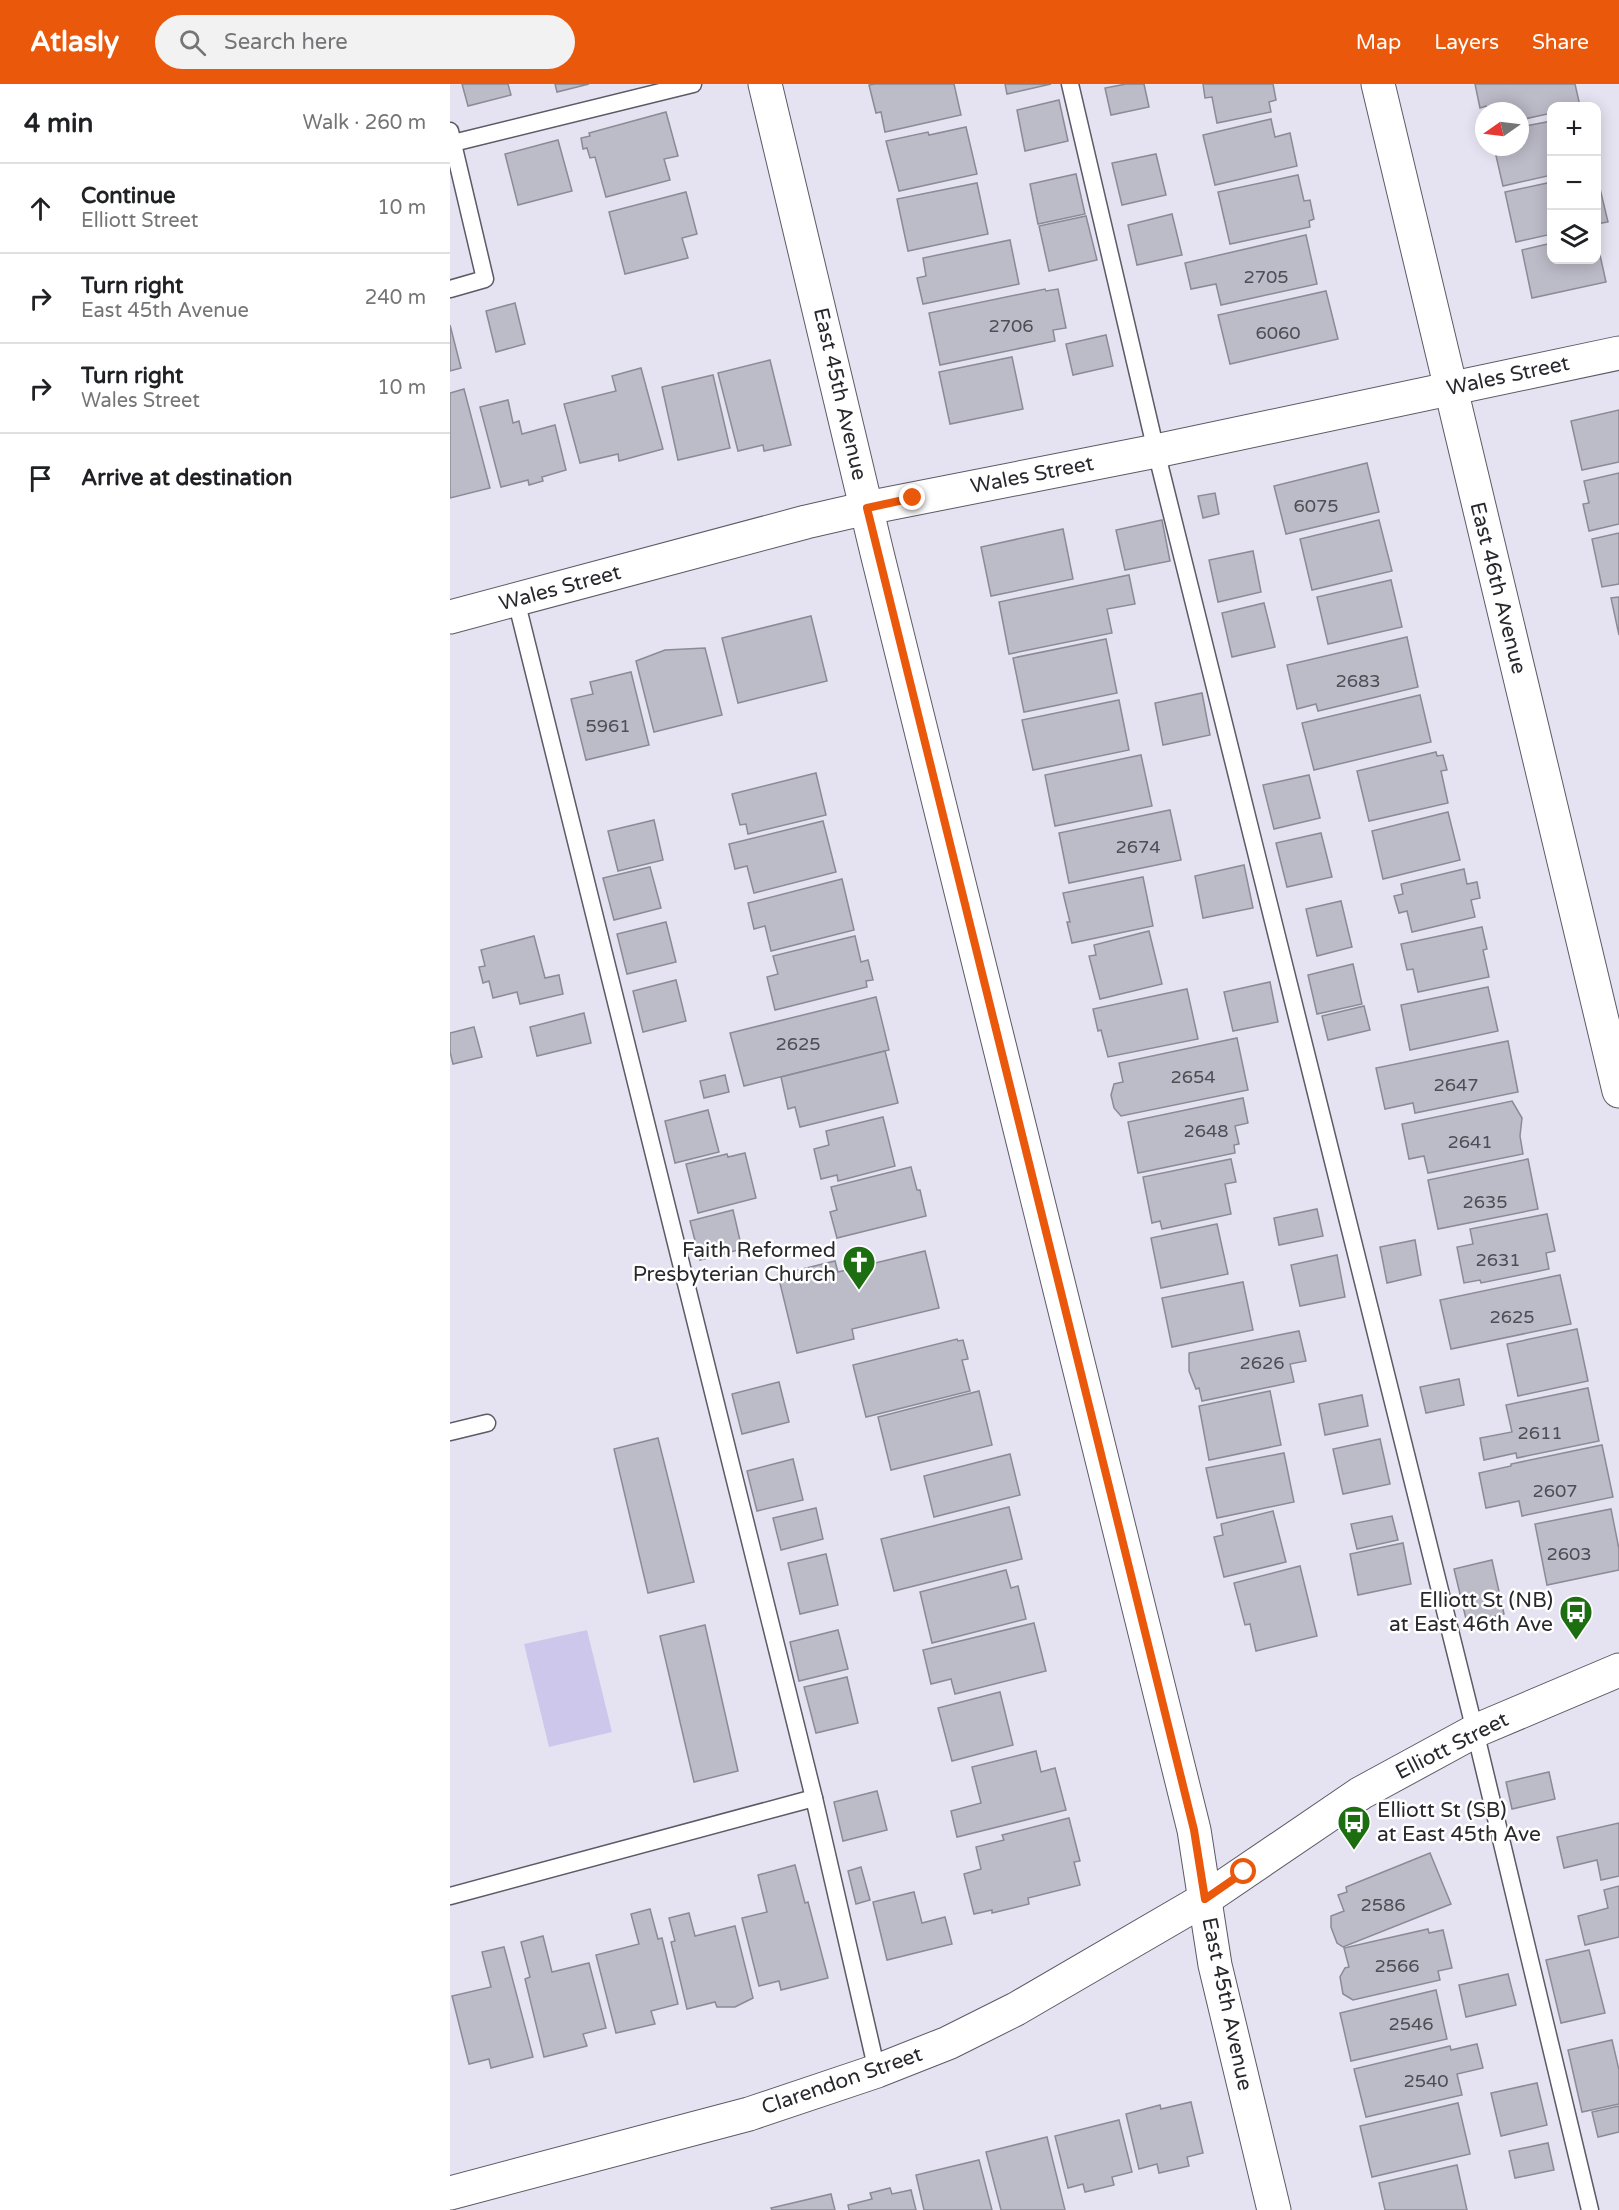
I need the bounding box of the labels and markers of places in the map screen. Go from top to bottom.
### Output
place label: Faith Reformed Presbyterian Church [633,1238,836,1287]
church icon: Faith Reformed Presbyterian Church [841,1244,877,1291]
place label: Elliott St (NB) at East 46th Ave [1389,1588,1553,1637]
bus stop icon: Elliott St (NB) at East 46th Ave [1558,1594,1594,1641]
place label: Elliott St (SB) at East 45th Ave [1377,1798,1541,1847]
bus stop icon: Elliott St (SB) at East 45th Ave [1336,1804,1372,1851]

